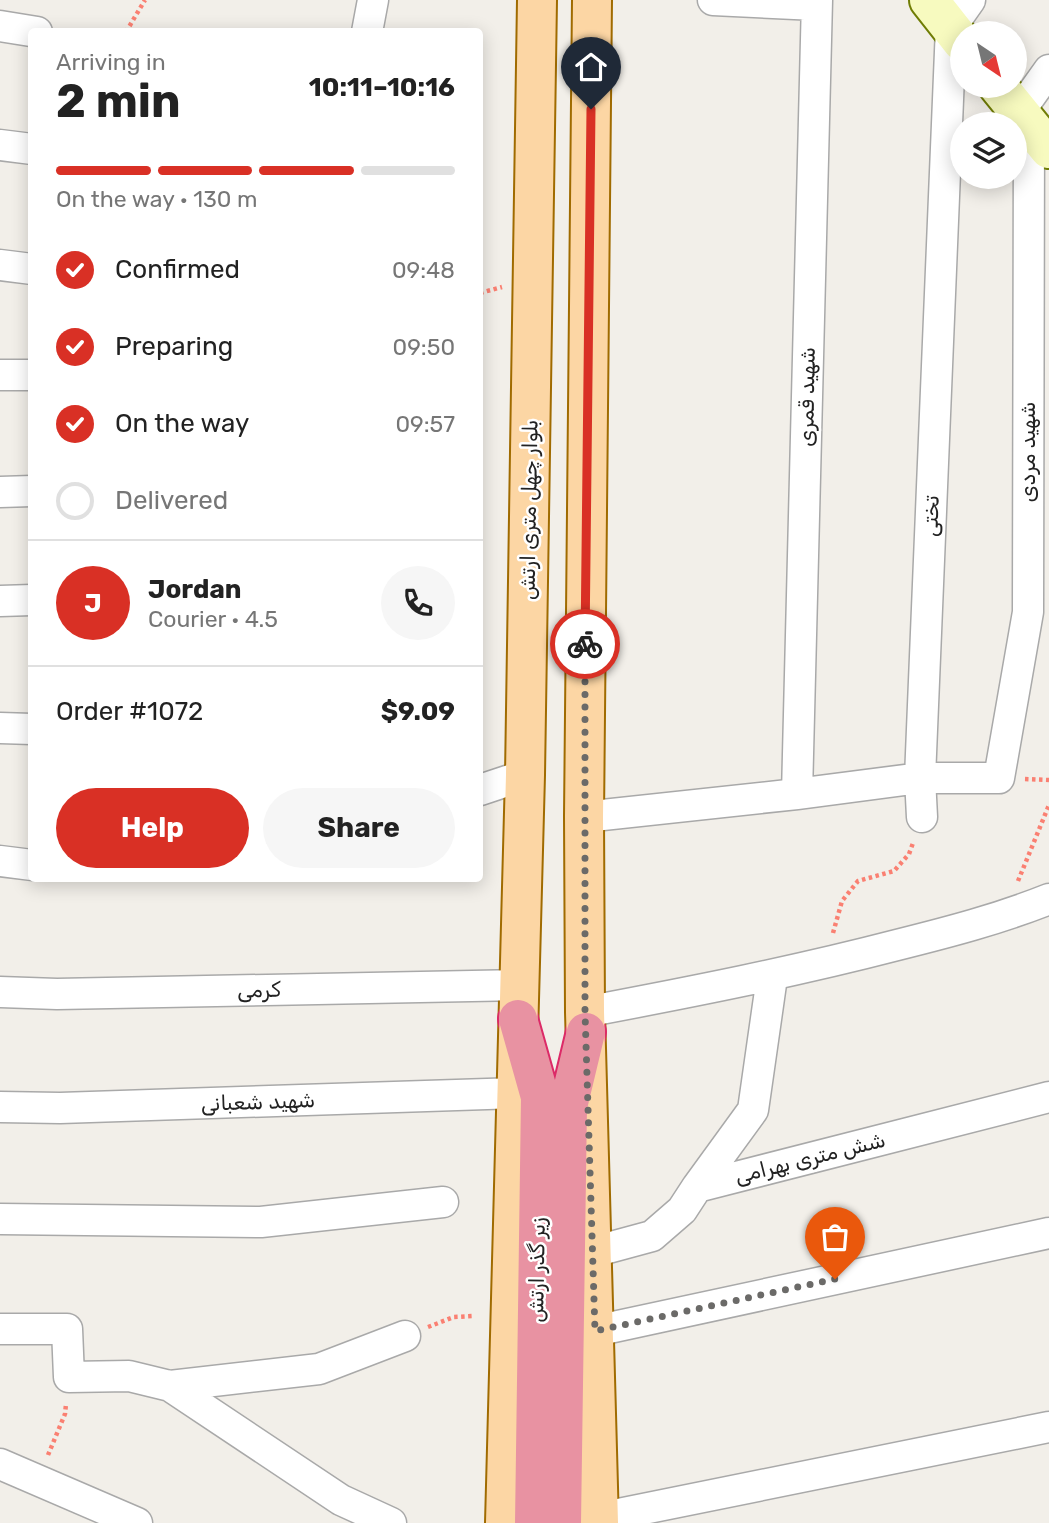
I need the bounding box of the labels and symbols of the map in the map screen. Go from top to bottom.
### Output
north arrow [950,21,1027,98]
pin [561,37,621,109]
street label: شهید قمری [793,347,820,447]
street label: شهید مردی [1015,401,1040,503]
street label: بلوار چهل متری ارتش [514,420,544,600]
street label: تختی [917,494,944,537]
courier [550,609,620,679]
street label: کرمی [237,977,282,1002]
street label: شهید شعبانی [200,1087,316,1116]
street label: شش متری بهرامی [732,1127,888,1188]
pin [805,1207,865,1279]
street label: زیر گذر ارتش [523,1217,550,1323]

